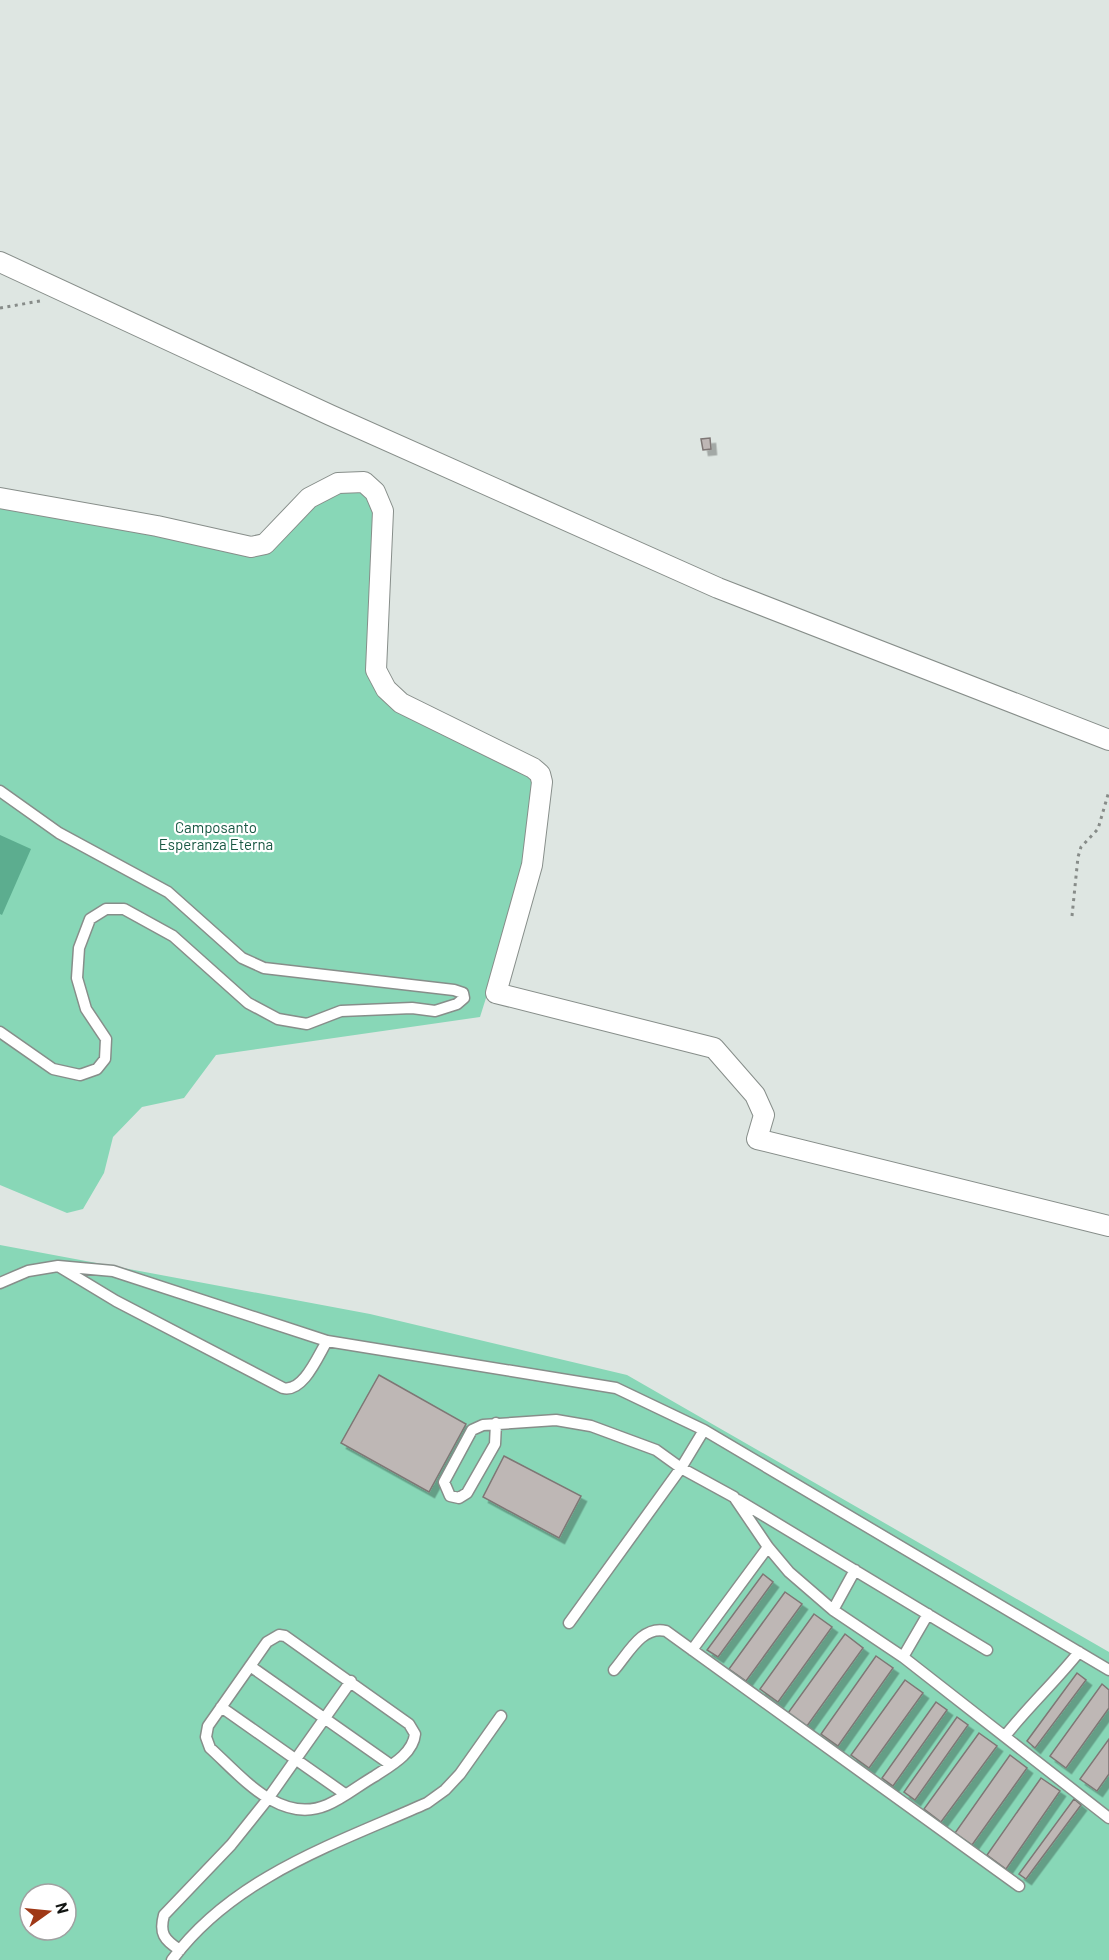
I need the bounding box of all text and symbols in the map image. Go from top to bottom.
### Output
park label: Camposanto Esperanza Eterna [159,818,273,853]
north arrow [18,1882,78,1942]
text: N [52,1900,74,1916]

